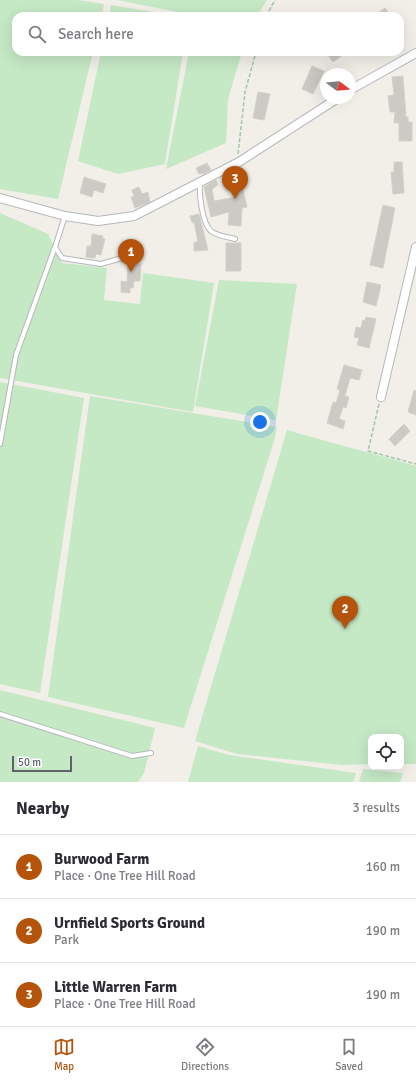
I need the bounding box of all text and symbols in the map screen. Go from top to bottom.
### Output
search box [12,12,404,56]
icon: search [26,23,48,45]
text: Search here [58,25,134,43]
north arrow [320,68,356,104]
pin: 3 [222,166,248,199]
pin: 1 [118,239,144,272]
your location [250,412,270,432]
pin: 2 [332,596,358,629]
map controls [368,734,404,770]
button: locate [368,734,404,770]
scale bar [12,754,72,773]
text: 50 m [18,756,41,769]
text: Nearby [16,798,69,819]
text: 3 results [352,800,400,816]
text: Burwood Farm [54,850,149,868]
text: 1 [25,859,33,875]
text: 160 m [366,859,400,875]
text: Place · One Tree Hill Road [54,868,196,884]
text: Urnfield Sports Ground [54,914,205,932]
text: 2 [25,923,33,939]
text: 190 m [366,923,400,939]
text: Park [54,932,79,948]
text: Little Warren Farm [54,978,177,996]
text: 3 [25,987,33,1003]
text: 190 m [366,987,400,1003]
text: Place · One Tree Hill Road [54,996,196,1012]
tab: Map [53,1036,75,1073]
tab: Directions [181,1036,229,1073]
tab: Saved [335,1036,363,1073]

